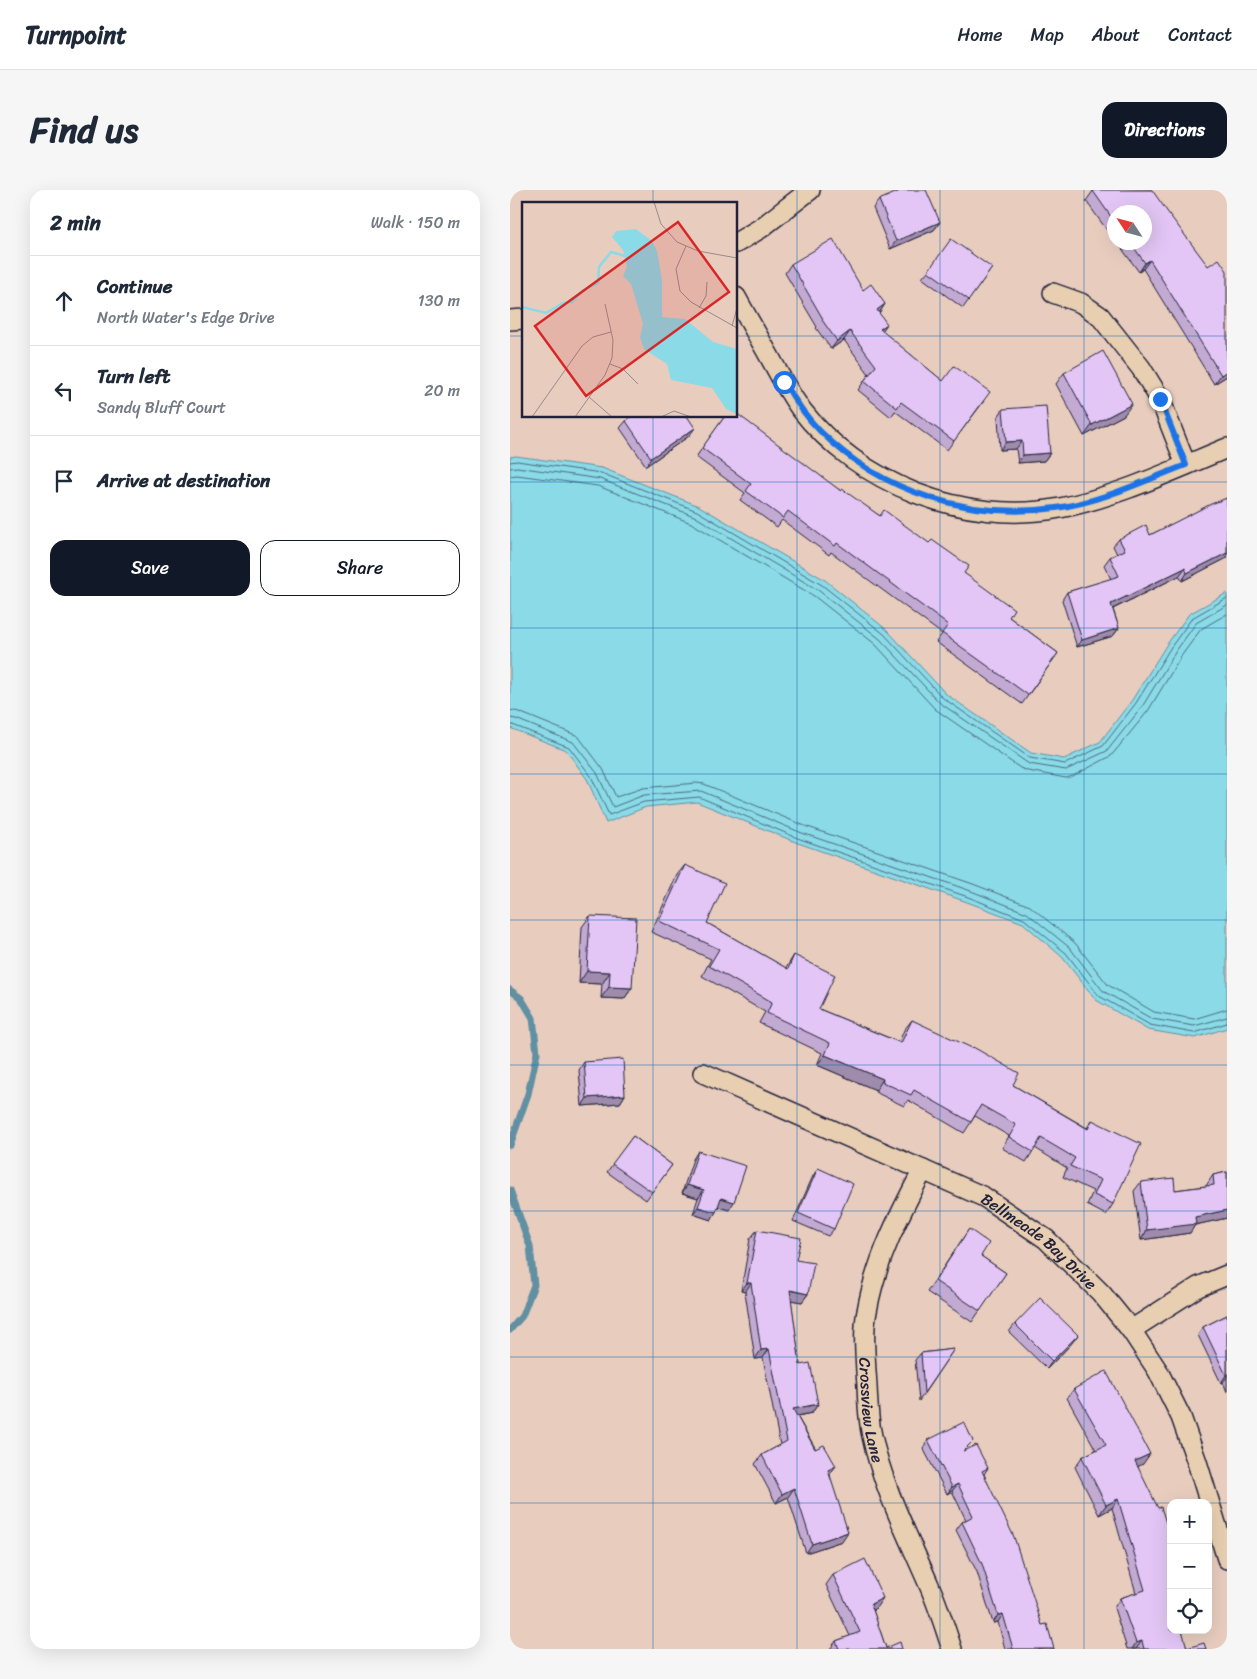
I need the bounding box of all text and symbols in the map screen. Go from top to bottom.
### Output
text: Turnpoint [25,14,127,56]
text: Home [958,19,1003,51]
text: Map [1031,19,1064,51]
text: About [1092,19,1140,51]
text: Contact [1168,19,1232,51]
text: Find us [30,99,138,161]
button: Directions [1102,102,1227,158]
inset map [522,202,738,418]
text: 2 min [50,204,101,242]
north arrow [1107,205,1152,250]
text: Walk · 150 m [371,208,460,237]
text: Continue [97,270,173,303]
text: 130 m [418,286,460,315]
icon: ahead [50,287,78,315]
text: North Water's Edge Drive [97,303,274,332]
text: Turn left [97,360,170,393]
route start [773,371,796,394]
text: 20 m [424,376,460,405]
icon: left [50,377,78,405]
route end [1149,388,1172,411]
text: Sandy Bluff Court [97,393,226,422]
text: Arrive at destination [97,464,270,497]
icon: arrive [50,467,78,495]
button: Save [50,540,250,596]
button: Share [260,540,460,596]
street label: Bellmeade Bay Drive [975,1184,1105,1297]
street label: Crossview Lane [851,1357,893,1466]
map controls [1167,1499,1212,1634]
button: + [1167,1499,1212,1544]
button: − [1167,1544,1212,1589]
button: locate [1167,1589,1212,1634]

